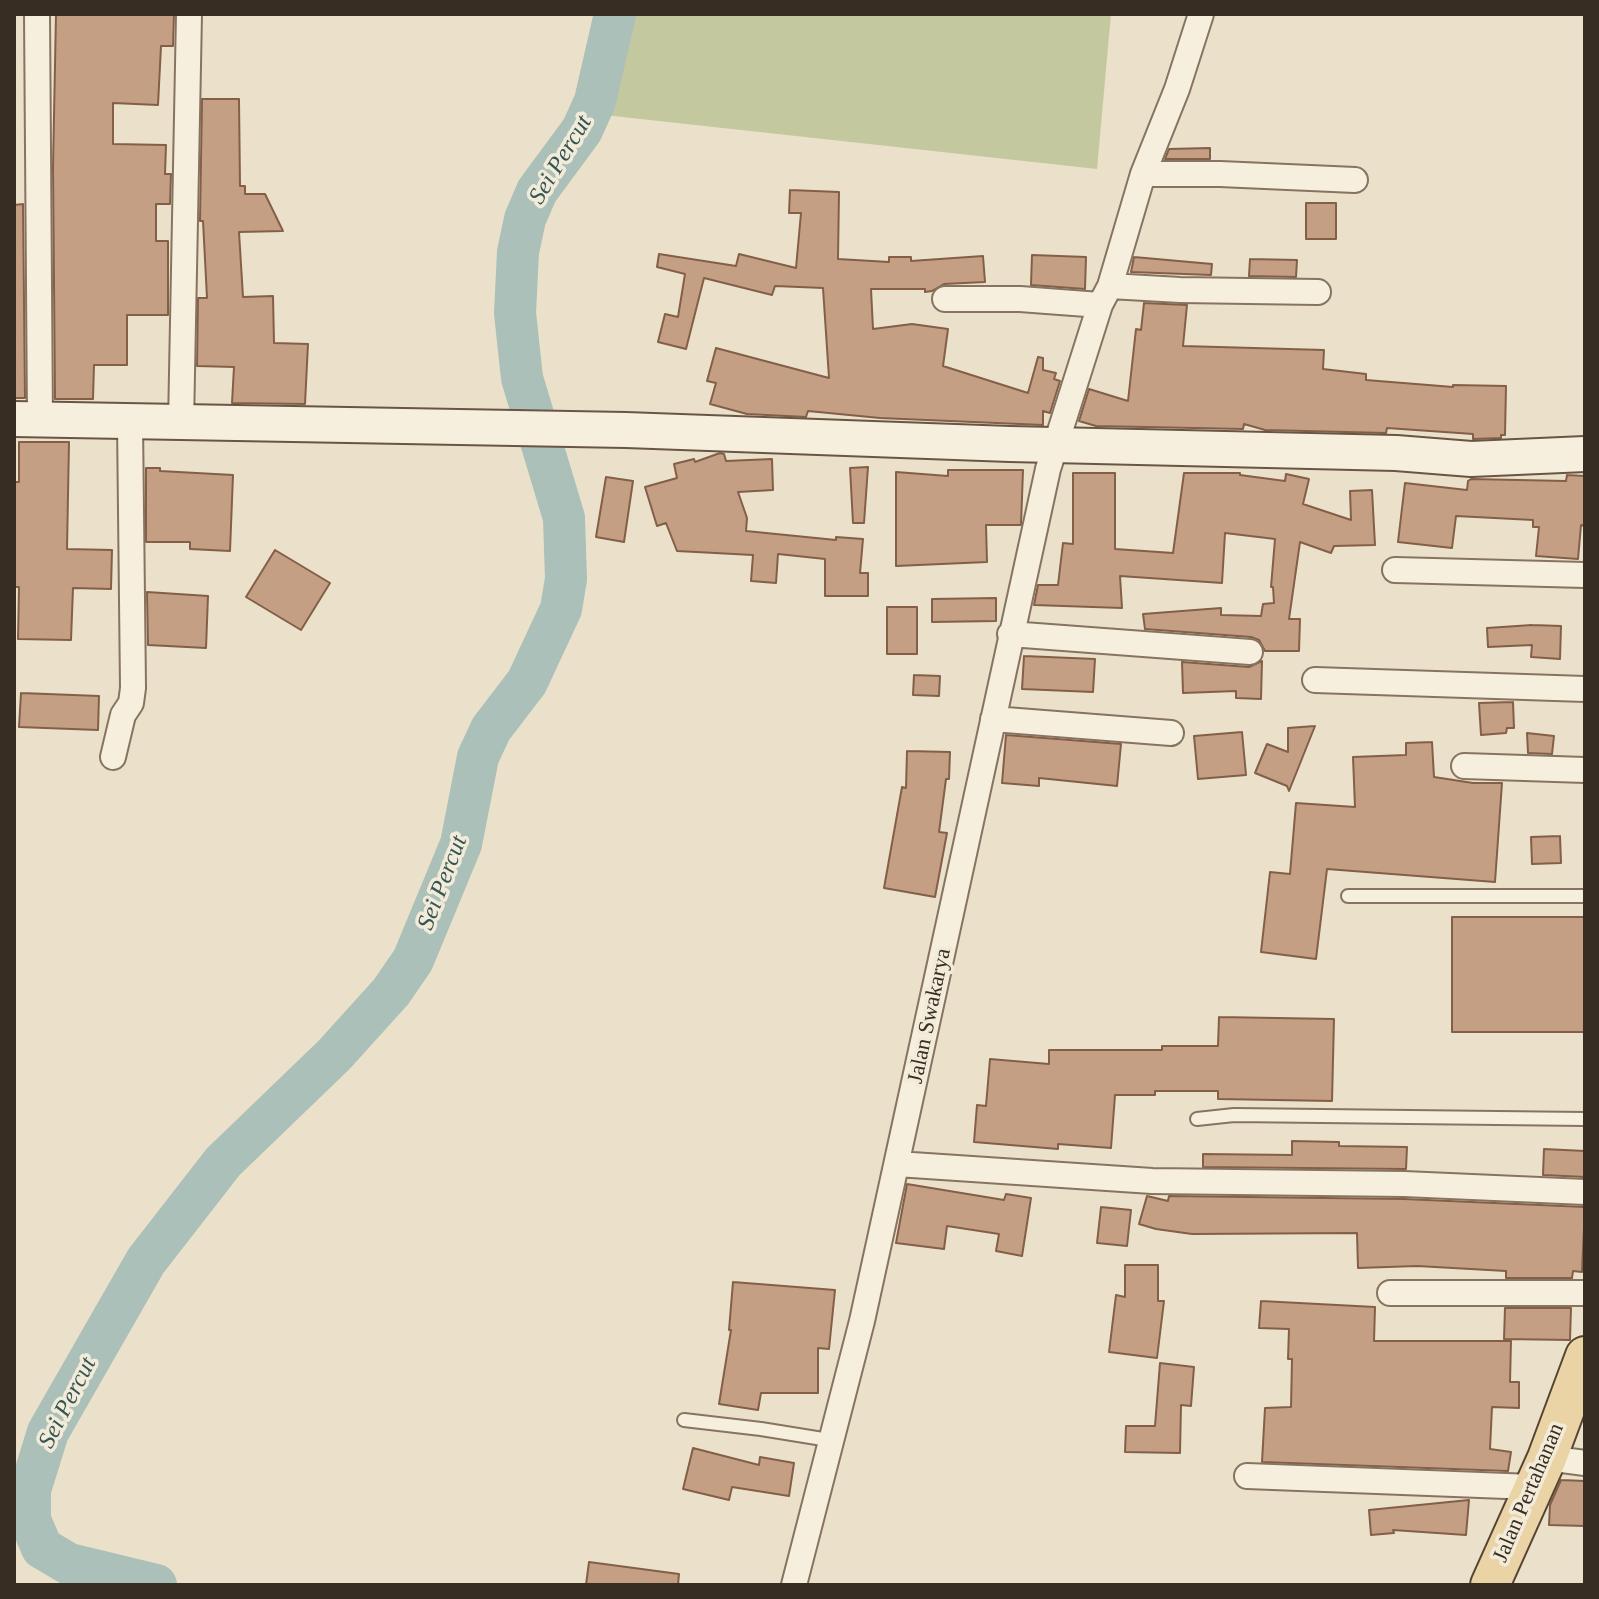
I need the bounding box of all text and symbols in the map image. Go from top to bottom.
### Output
water label: Sei Percut [523,110,599,210]
water label: Sei Percut [412,832,474,934]
street label: Jalan Swakarya [903,946,957,1086]
water label: Sei Percut [33,1353,103,1453]
street label: Jalan Pertahanan [1488,1420,1570,1566]

